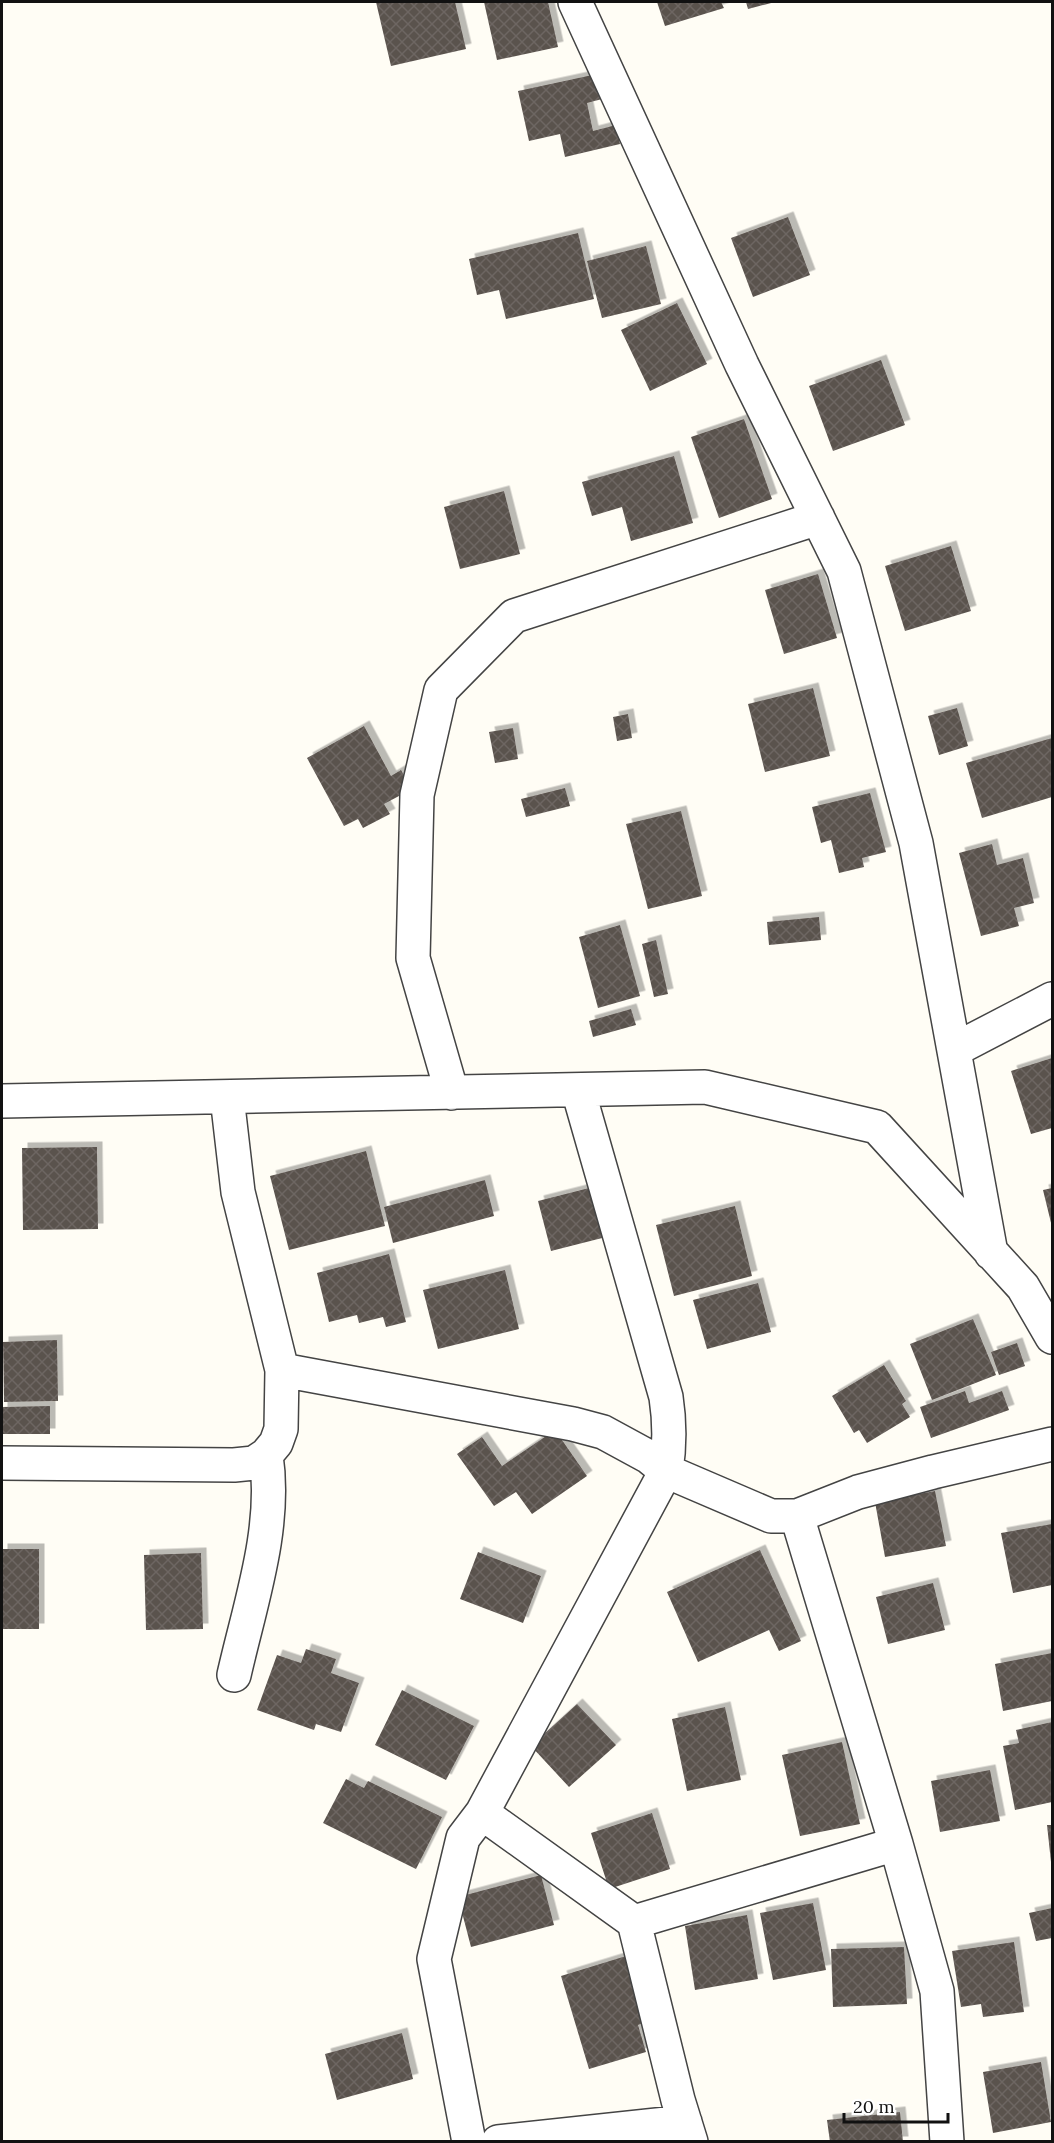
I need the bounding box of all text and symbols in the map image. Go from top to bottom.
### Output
scale bar [844,2086,948,2124]
text: 20 m [853,2095,895,2118]

